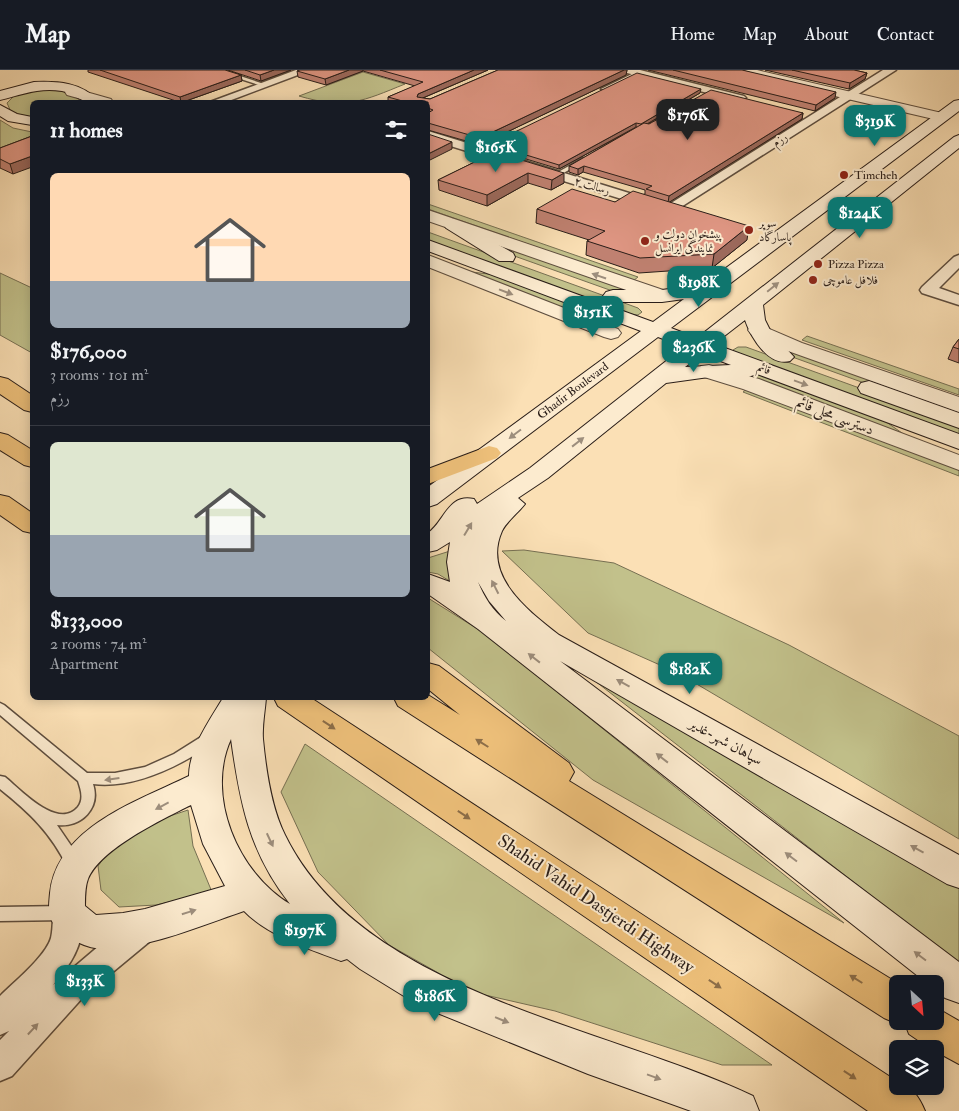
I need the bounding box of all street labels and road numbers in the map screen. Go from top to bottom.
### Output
street label: رزم [770,130,792,153]
street label: رسالت ۲ [572,173,612,199]
street label: Ghadir Boulevard [534,359,612,423]
street label: قائم [754,360,773,381]
street label: دسترسی محلی قائم [792,392,877,442]
street label: سپاهان شهر-غدیر [684,713,766,770]
street label: Shahid Vahid Dastjerdi Highway [493,829,700,979]

